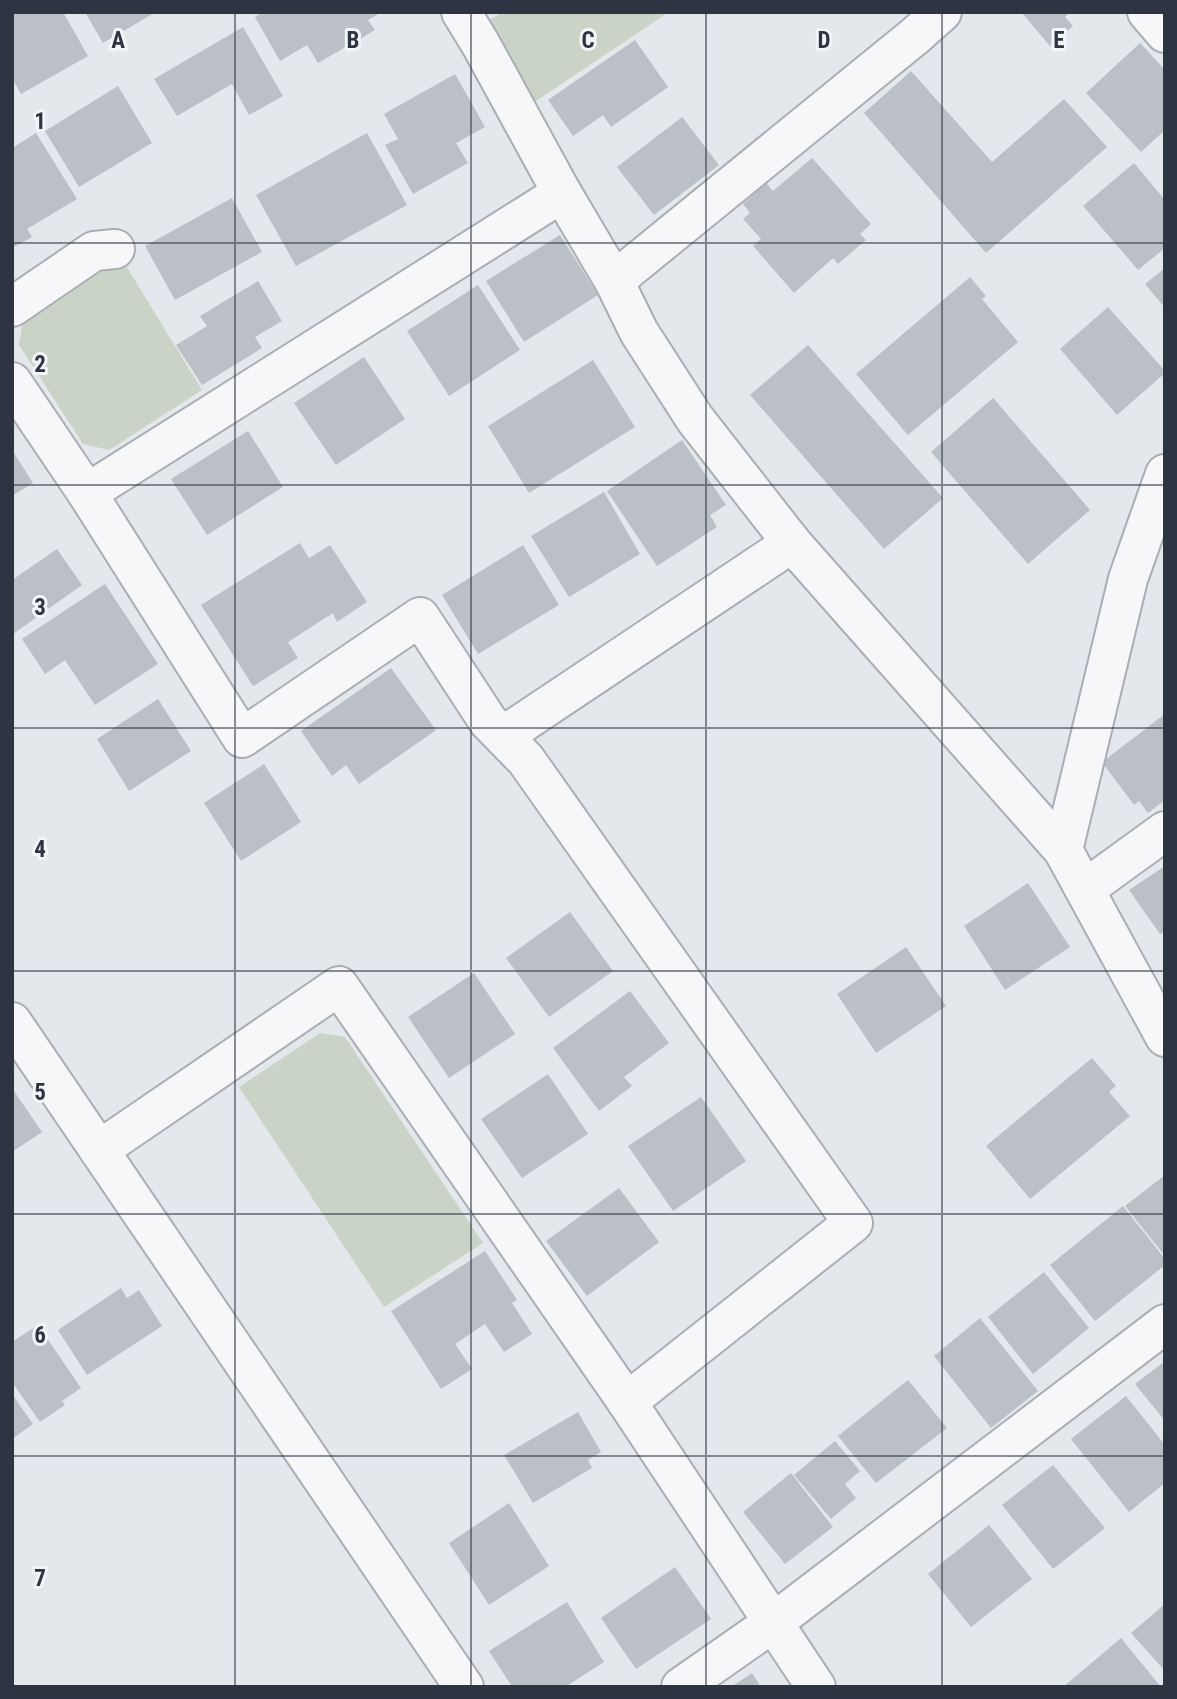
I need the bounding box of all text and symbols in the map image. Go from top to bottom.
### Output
text: A [111,27,125,54]
text: B [347,27,359,54]
text: C [581,27,595,54]
text: D [818,27,831,54]
text: E [1053,27,1065,54]
text: 1 [34,108,46,135]
text: 2 [34,351,46,378]
text: 3 [34,594,46,621]
text: 4 [34,836,46,863]
text: 5 [34,1079,46,1106]
text: 6 [34,1322,46,1349]
text: 7 [34,1565,46,1592]

